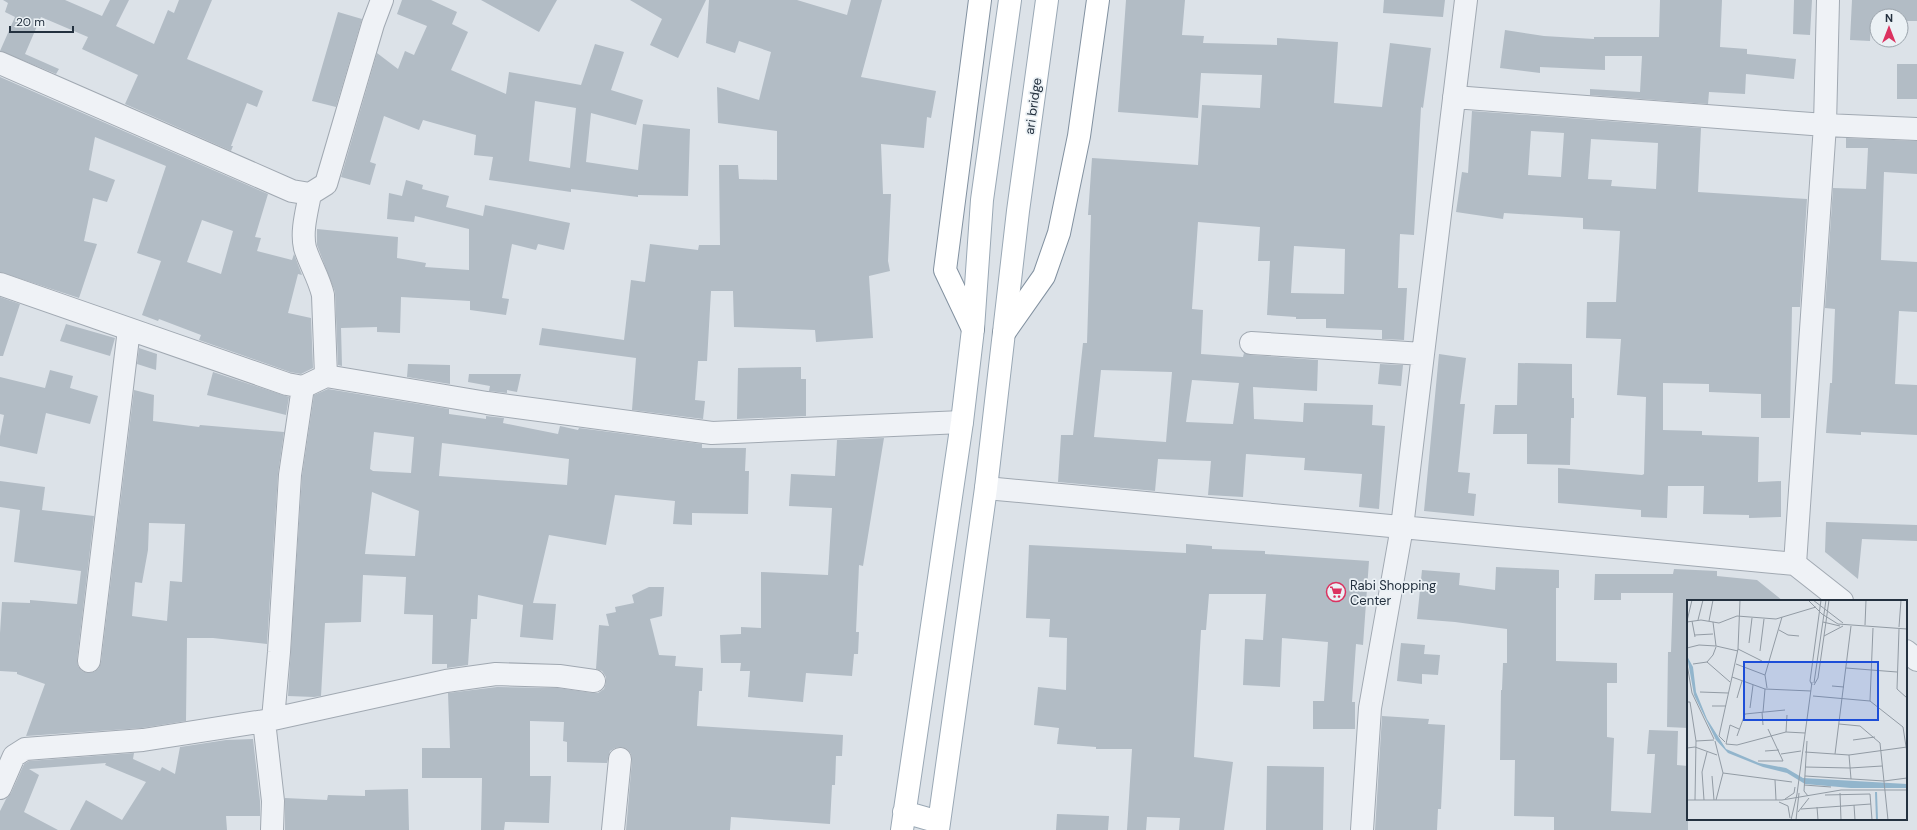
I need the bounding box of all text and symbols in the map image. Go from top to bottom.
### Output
scale bar [10,8,73,34]
north arrow [1869,8,1909,48]
text: N [1885,11,1893,25]
text: 20 m [16,14,45,30]
street label: ari bridge [1021,77,1045,135]
place label: Rabi Shopping Center [1350,577,1436,609]
supermarket icon: Rabi Shopping Center [1325,581,1347,603]
inset map [1687,600,1907,820]

